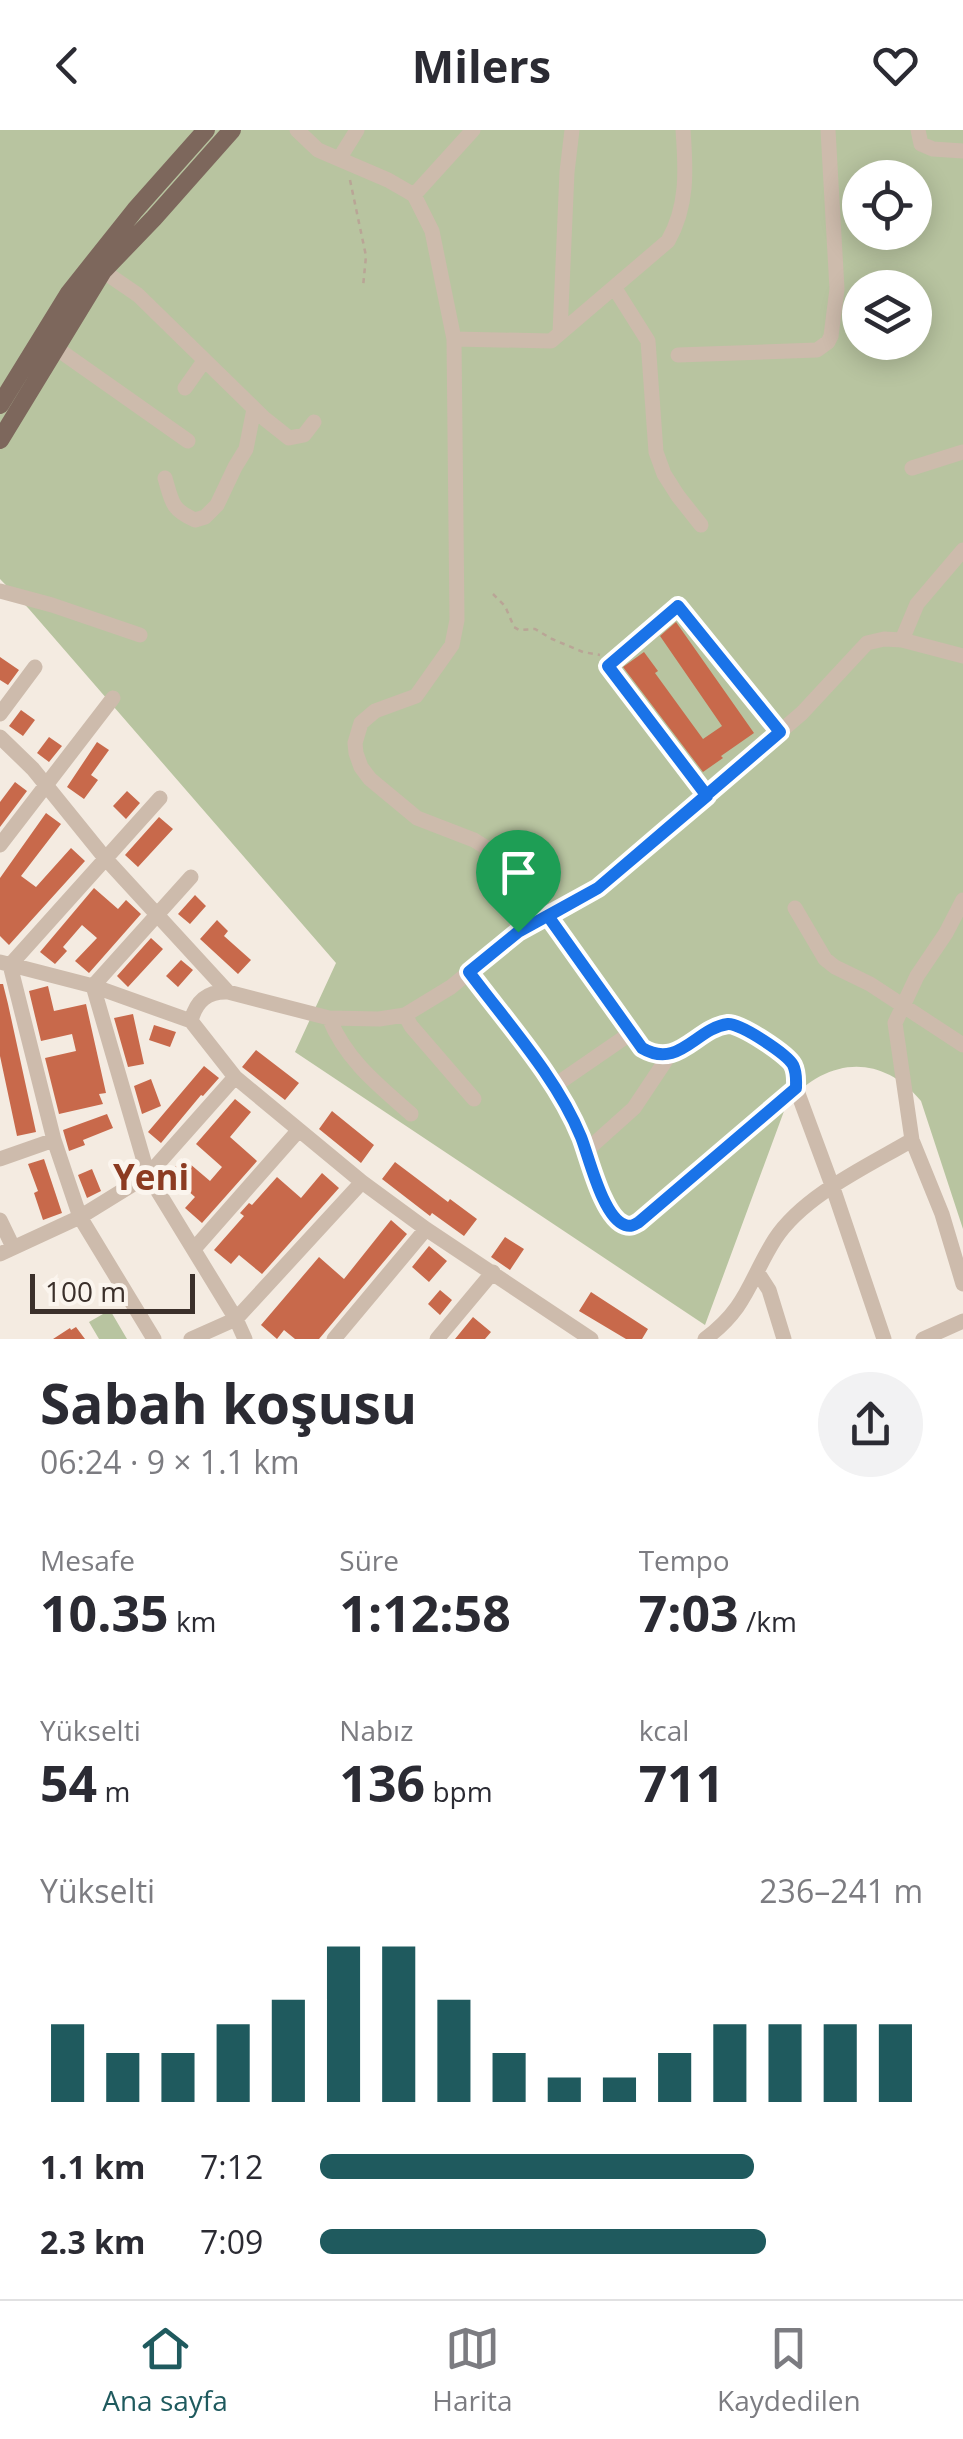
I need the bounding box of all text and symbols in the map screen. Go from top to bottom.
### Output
text: Milers [412,35,551,96]
icon: back [40,38,95,93]
icon: heart [868,38,923,93]
map controls [842,160,932,360]
button: locate [842,160,932,250]
button: layers [842,270,932,360]
pin [476,830,561,933]
icon: arrive [491,845,546,900]
district label: Yeni [113,1153,189,1200]
scale bar [30,1269,195,1314]
text: 100 m [45,1272,126,1310]
text: Sabah koşusu [40,1365,417,1440]
button: share [818,1372,923,1477]
text: 06:24 · 9 × 1.1 km [40,1440,300,1483]
text: Mesafe [40,1541,135,1579]
text: Süre [339,1541,399,1579]
text: Tempo [639,1541,730,1579]
text: 10.35 [40,1579,169,1647]
text: 1:12:58 [339,1579,511,1647]
text: 7:03 [639,1579,739,1647]
text: km [169,1602,217,1640]
text: /km [739,1602,797,1640]
text: Yükselti [40,1711,141,1749]
text: Nabız [339,1711,413,1749]
text: kcal [639,1711,689,1749]
text: 54 [40,1749,97,1817]
text: 136 [339,1749,425,1817]
text: 711 [639,1749,724,1817]
text: m [97,1772,130,1810]
text: bpm [425,1772,493,1810]
text: Yükselti [40,1869,155,1912]
text: 236–241 m [759,1869,923,1912]
text: 1.1 km [40,2145,145,2188]
text: 7:12 [200,2145,263,2188]
text: 2.3 km [40,2220,145,2263]
text: 7:09 [200,2220,263,2263]
tab: Ana sayfa [102,2321,228,2419]
tab: Harita [432,2321,513,2419]
tab: Kaydedilen [717,2321,861,2419]

